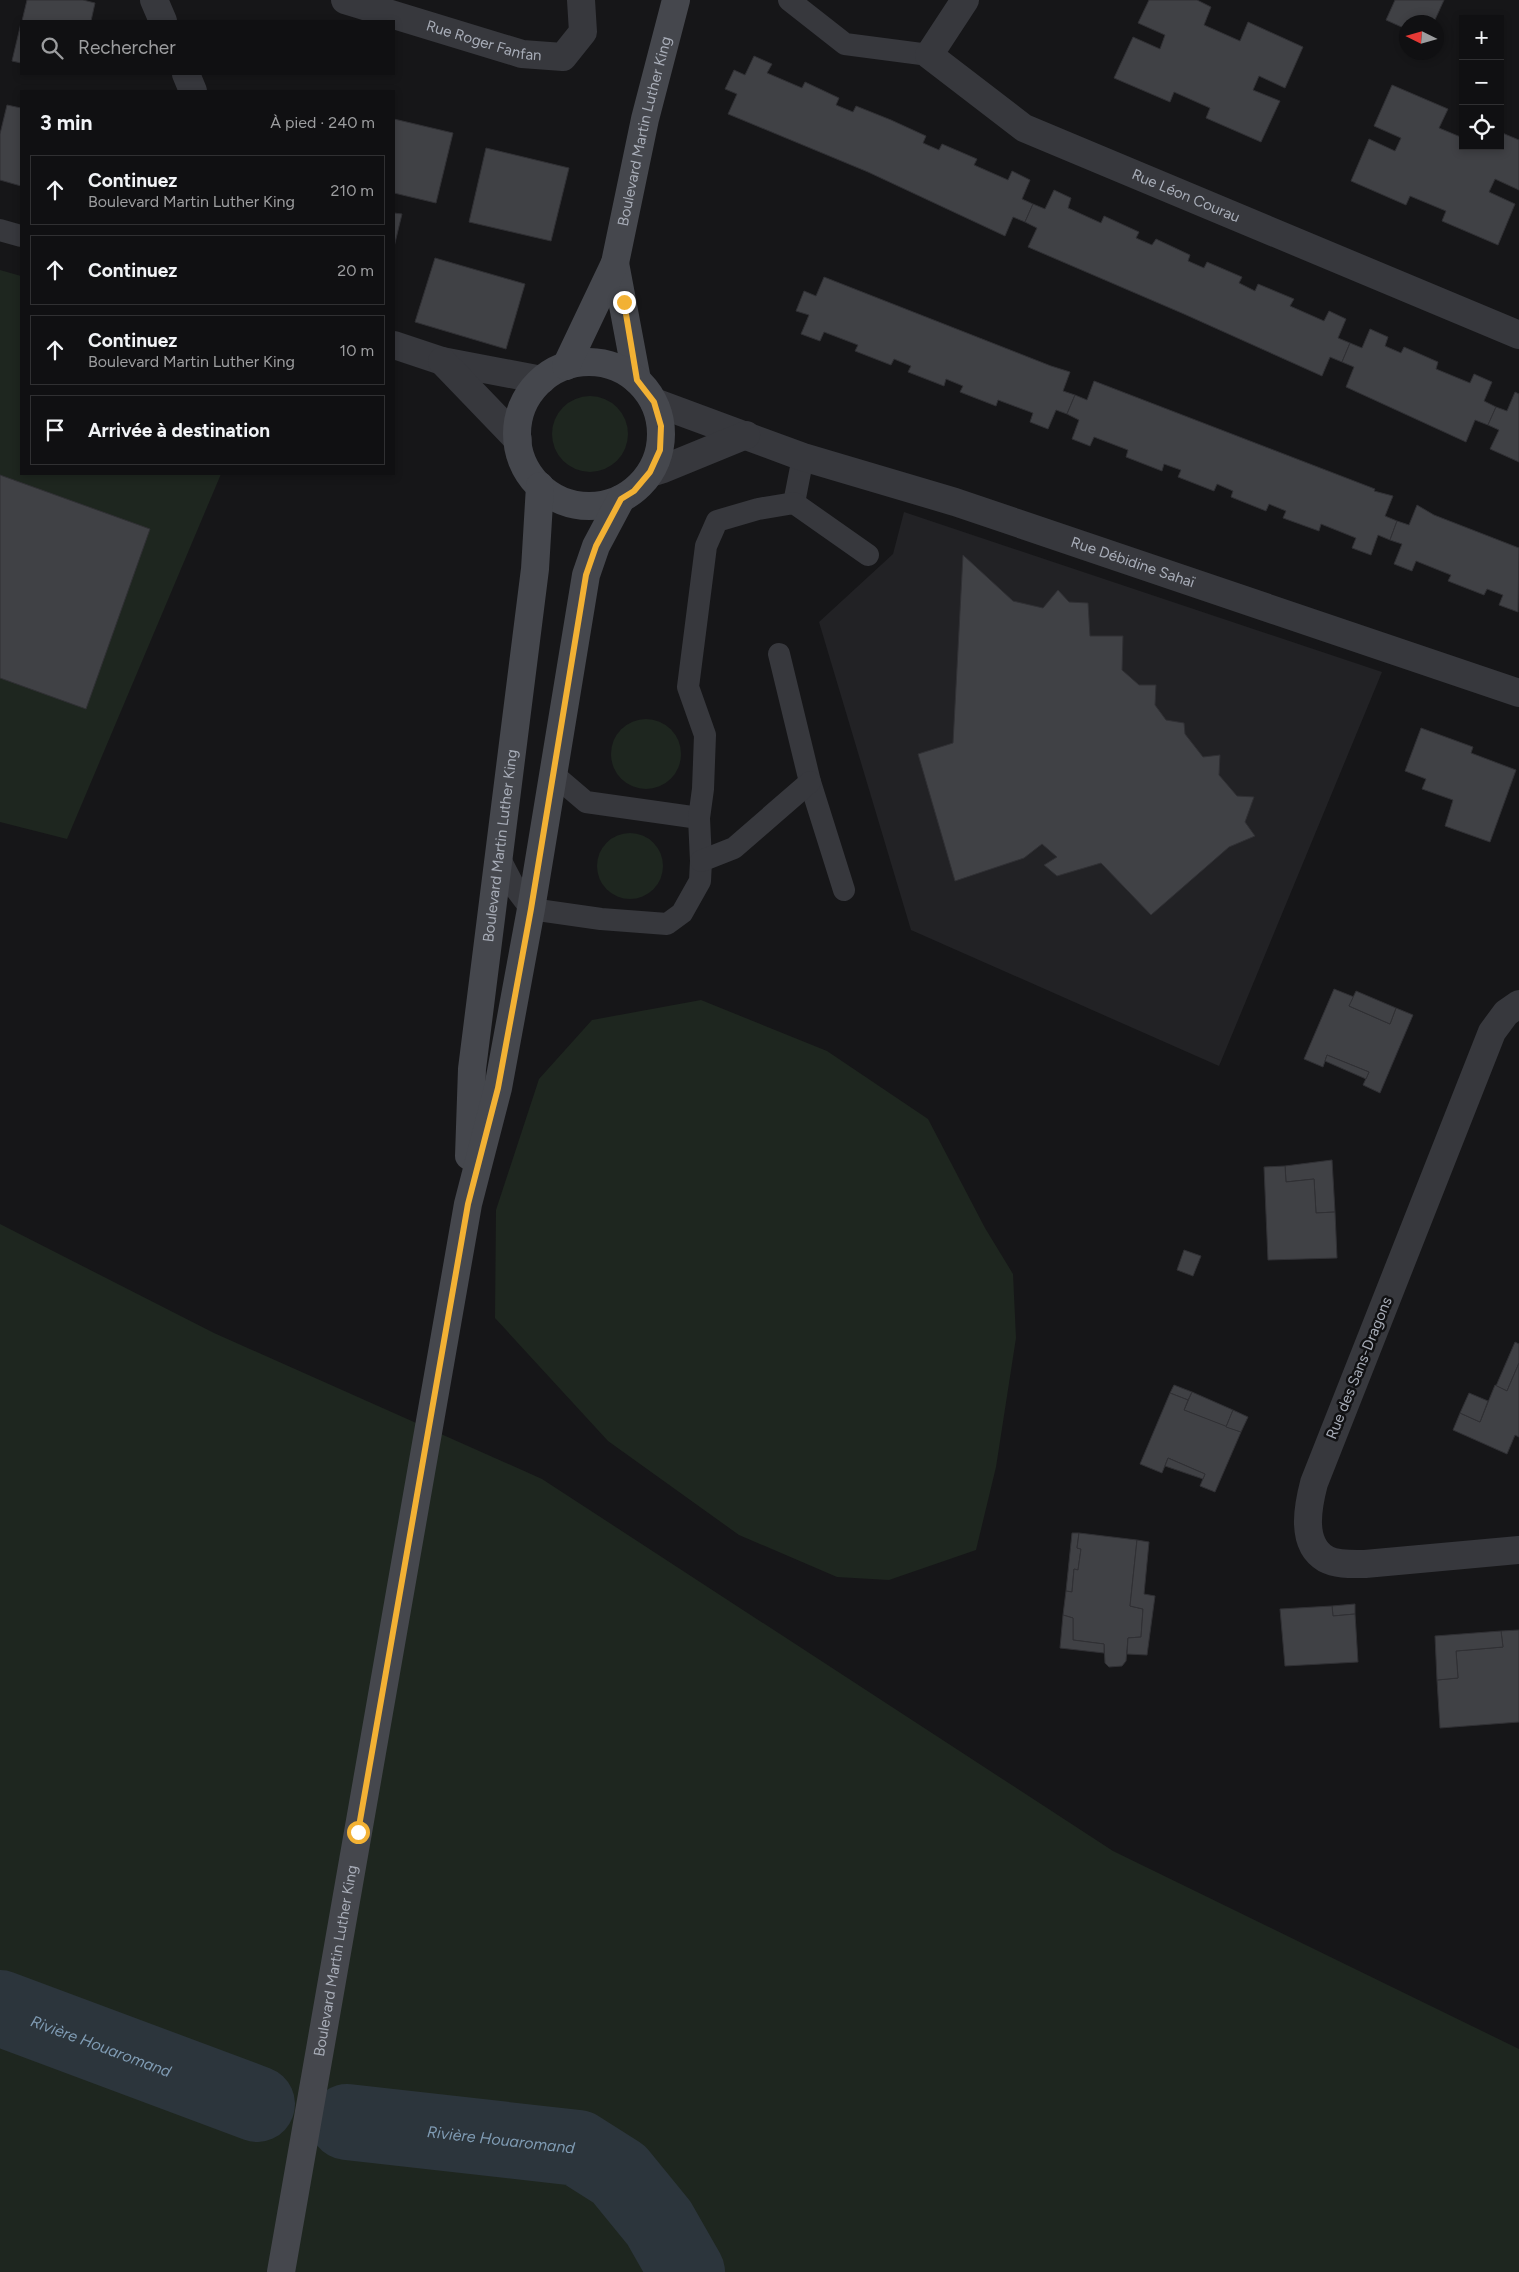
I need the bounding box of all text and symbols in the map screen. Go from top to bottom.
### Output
north arrow [1399,15,1444,60]
map controls [1459,15,1504,150]
button: + [1459,15,1504,60]
street label: Rue Roger Fanfan [424,16,542,64]
search box [20,20,395,75]
icon: search [38,34,66,62]
street label: Boulevard Martin Luther King [614,35,675,228]
text: Rechercher [78,36,176,59]
button: − [1459,60,1504,105]
button: locate [1459,105,1504,150]
text: 3 min [40,110,92,135]
text: À pied · 240 m [270,113,375,132]
street label: Rue Léon Courau [1129,165,1243,226]
text: Continuez [88,169,177,192]
icon: ahead [41,176,69,204]
text: 210 m [331,181,374,200]
text: Boulevard Martin Luther King [88,192,295,211]
icon: ahead [41,256,69,284]
text: Continuez [88,259,177,282]
text: 20 m [337,261,374,280]
route end [613,291,636,314]
text: Continuez [88,329,177,352]
icon: ahead [41,336,69,364]
text: 10 m [340,341,374,360]
text: Boulevard Martin Luther King [88,352,295,371]
icon: arrive [41,416,69,444]
text: Arrivée à destination [88,419,270,442]
street label: Rue Débidine Sahaï [1069,533,1197,592]
street label: Boulevard Martin Luther King [479,748,521,943]
street label: Rue des Sans-Dragons [1322,1294,1396,1442]
route start [347,1821,370,1844]
street label: Boulevard Martin Luther King [310,1864,361,2058]
water label: Rivière Houaromand [28,2011,174,2081]
water label: Rivière Houaromand [426,2122,576,2158]

